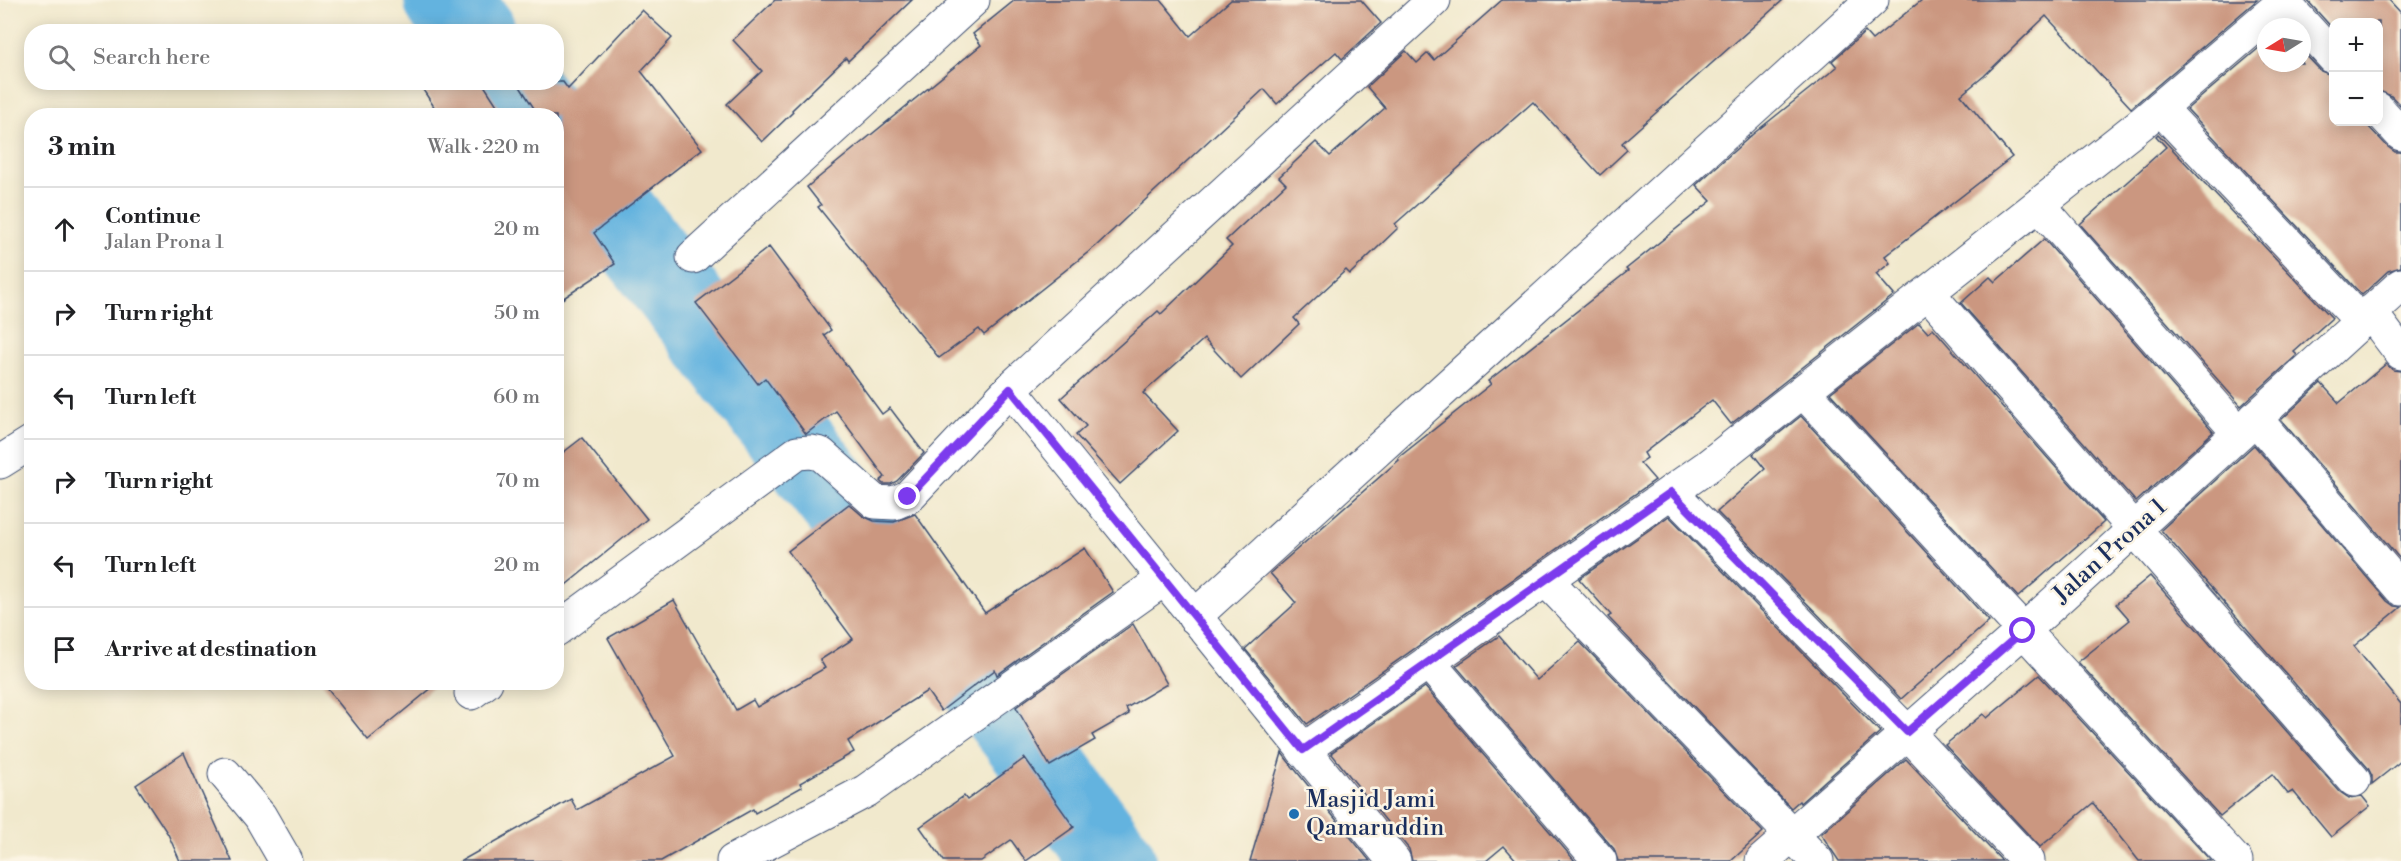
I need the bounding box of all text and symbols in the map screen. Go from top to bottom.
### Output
north arrow [2257,18,2311,72]
map controls [2329,18,2383,126]
button: + [2329,18,2383,72]
search box [24,24,564,90]
icon: search [45,41,78,74]
text: Search here [93,44,210,71]
button: − [2329,72,2383,126]
text: 3 min [48,131,116,163]
text: Walk · 220 m [427,135,540,160]
text: Continue [105,203,201,230]
icon: ahead [48,213,81,246]
text: 20 m [494,217,540,242]
text: Jalan Prona 1 [105,230,224,255]
icon: right [48,297,81,330]
text: Turn right [105,300,213,327]
text: 50 m [494,301,540,326]
icon: left [48,381,81,414]
text: Turn left [105,384,196,411]
text: 60 m [493,385,540,410]
icon: right [48,465,81,498]
text: Turn right [105,468,213,495]
text: 70 m [496,469,540,494]
route end [894,483,920,509]
street label: Jalan Prona 1 [2046,492,2173,611]
icon: left [48,549,81,582]
text: Turn left [105,552,196,579]
text: 20 m [494,553,540,578]
route start [2009,617,2035,643]
icon: arrive [48,633,81,666]
text: Arrive at destination [105,636,317,663]
place label: Masjid Jami Qamaruddin [1306,785,1444,843]
marker: Masjid Jami Qamaruddin [1287,807,1301,821]

